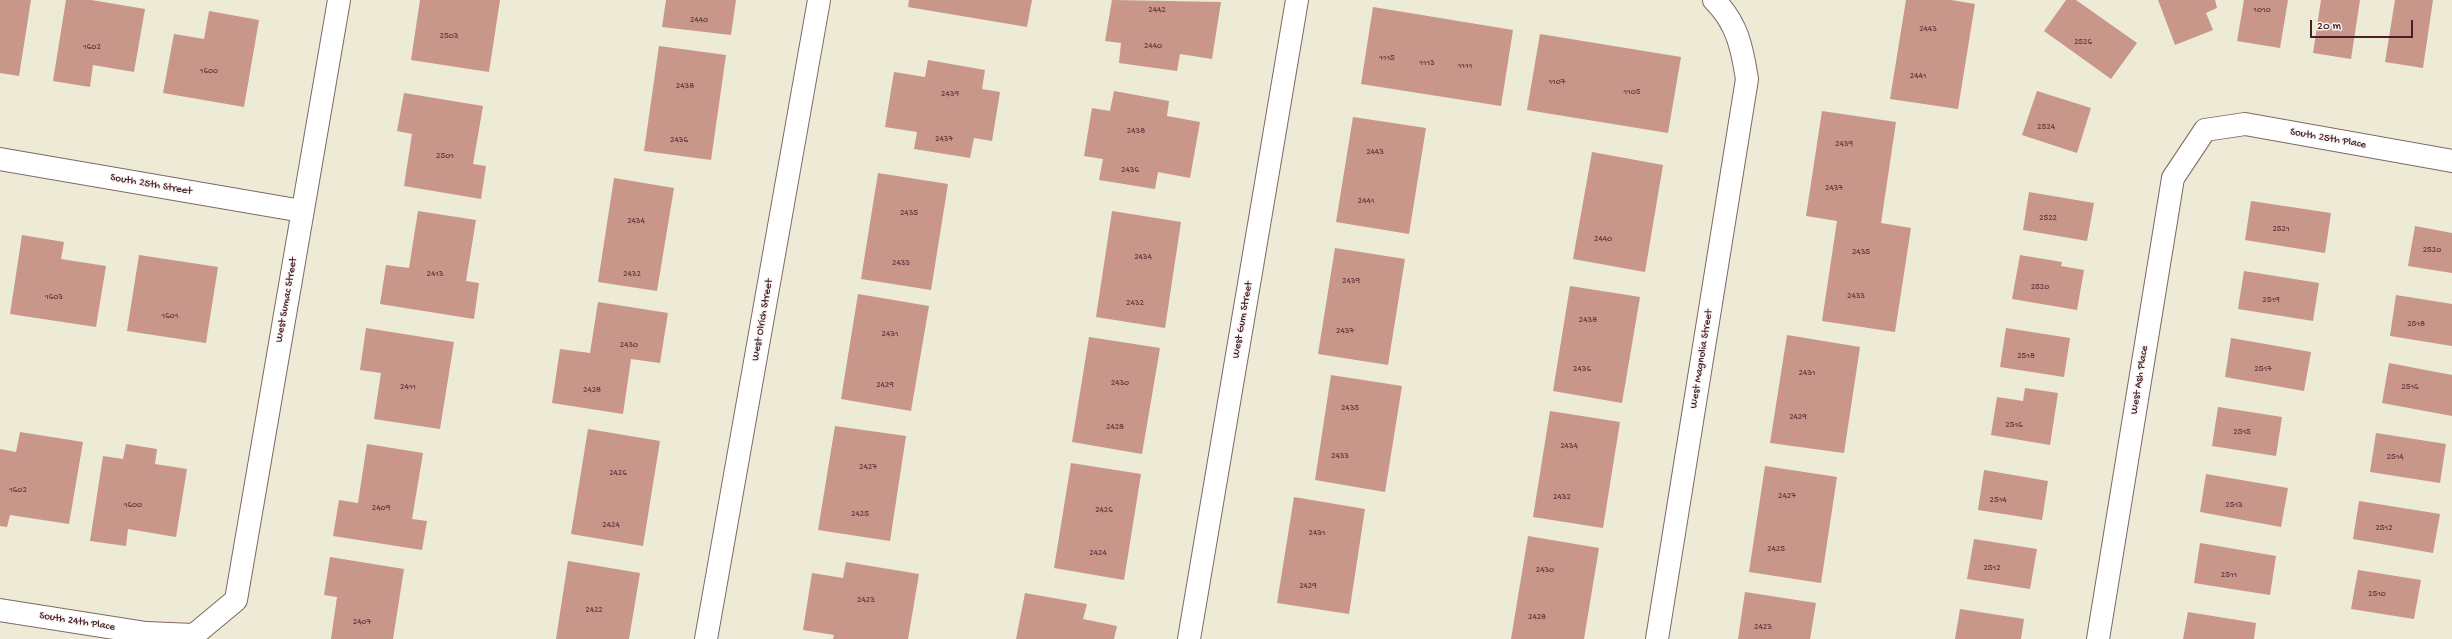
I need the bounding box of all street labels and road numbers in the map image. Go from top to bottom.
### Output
street label: South 25th Place [2289,126,2367,152]
street label: South 25th Street [109,171,193,199]
street label: West Sumac Street [273,256,301,344]
street label: West Olrich Street [749,278,777,362]
street label: West Gum Street [1230,280,1256,360]
street label: West Magnolia Street [1688,309,1716,409]
street label: West Ash Place [2128,345,2152,415]
street label: South 24th Place [38,609,116,635]

